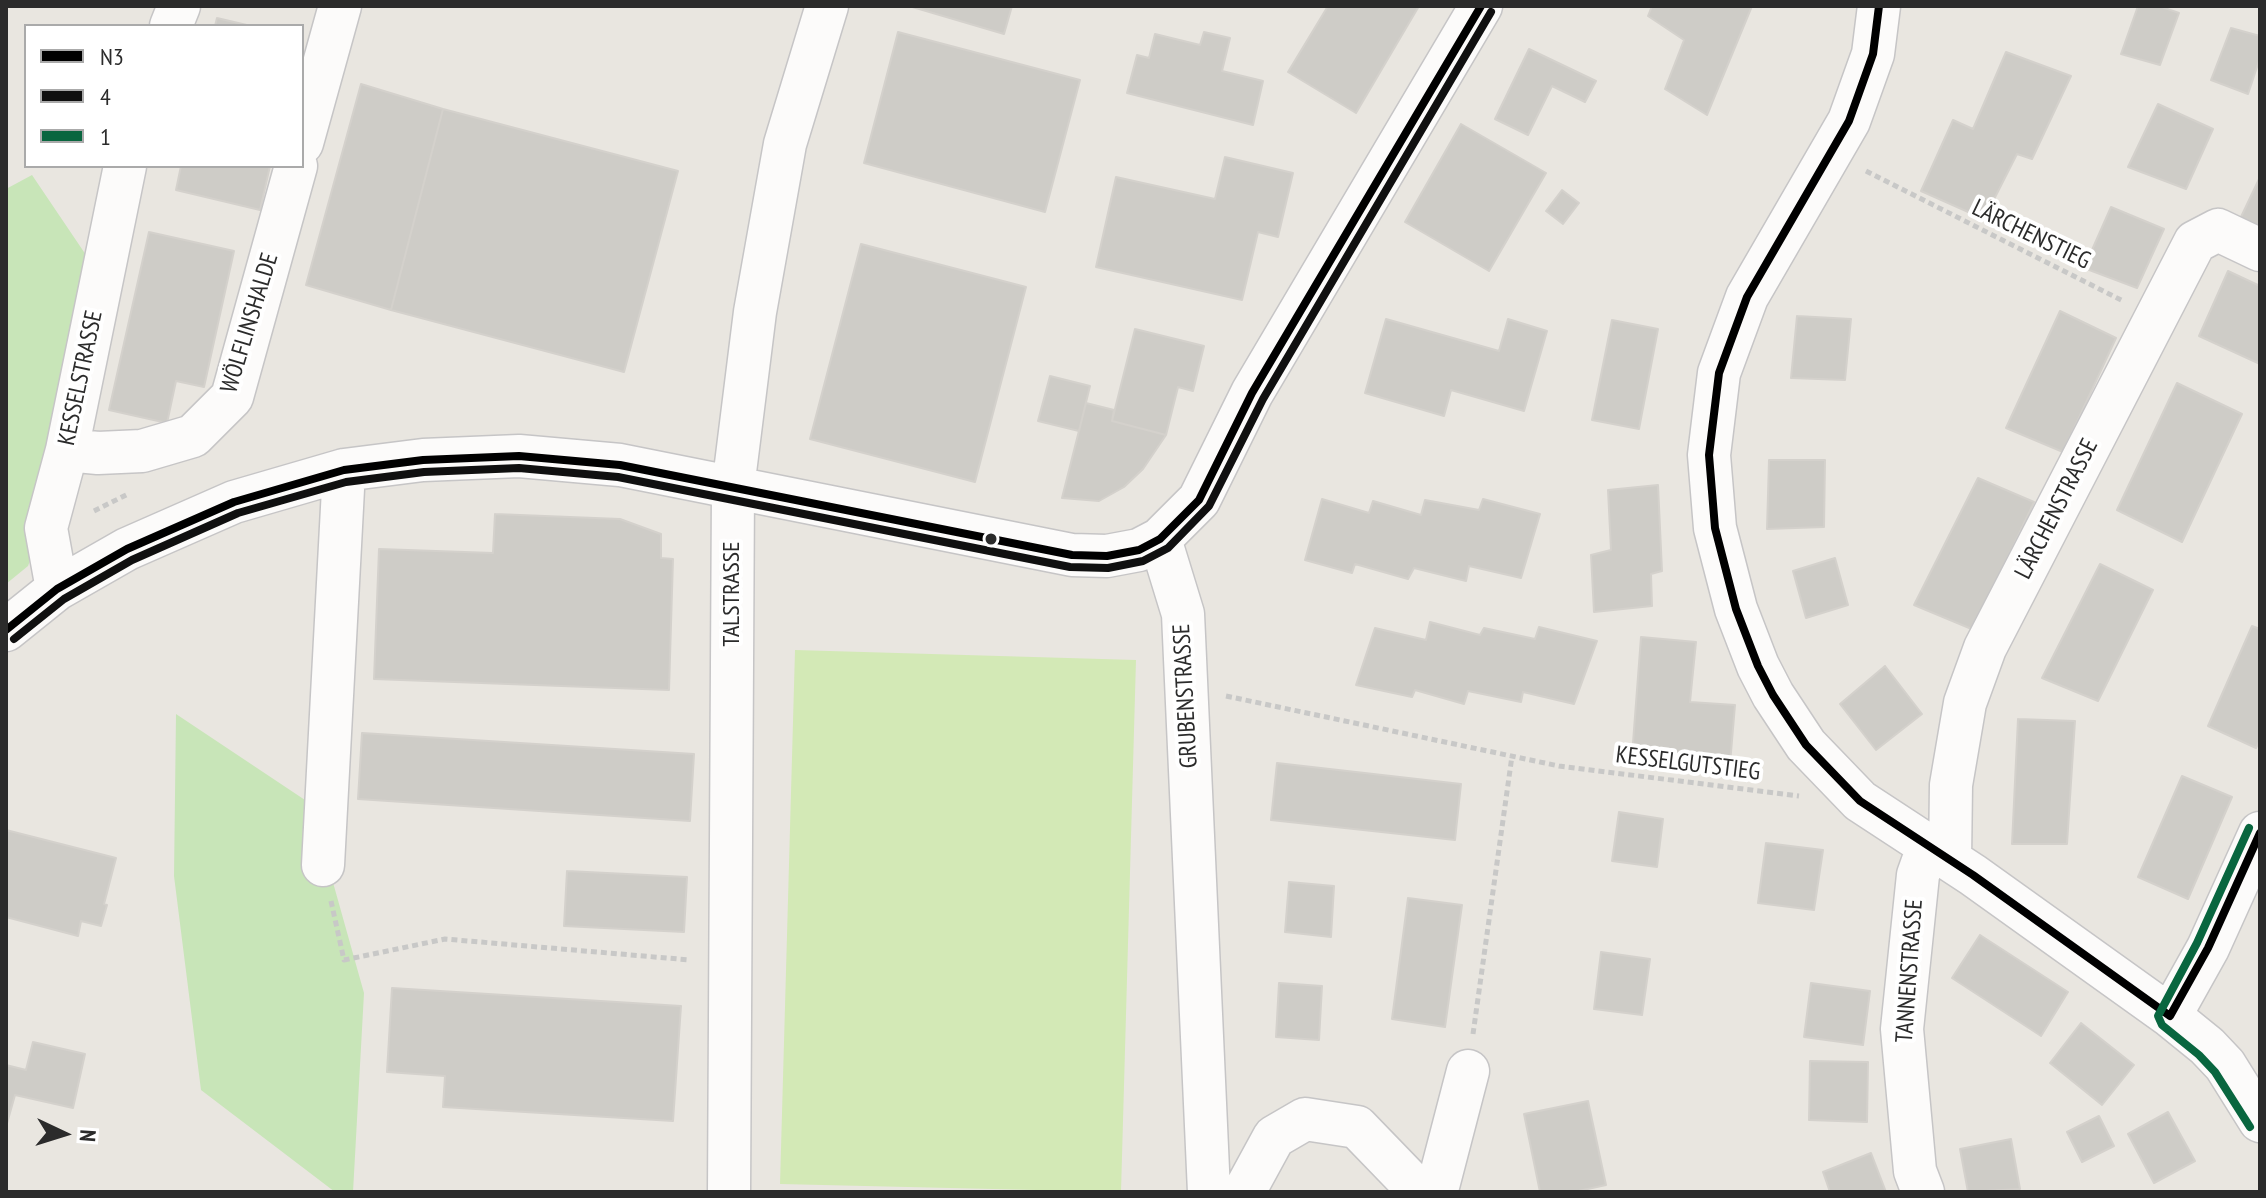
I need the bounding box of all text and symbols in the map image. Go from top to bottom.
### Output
legend [24,24,304,168]
text: N3 [100,41,124,72]
text: 4 [100,81,111,112]
text: 1 [100,121,111,152]
street label: LÄRCHENSTIEG [1967,194,2095,276]
street label: WÖLFLINSHALDE [215,250,285,396]
street label: KESSELSTRASSE [53,308,109,448]
street label: LÄRCHENSTRASSE [2009,434,2105,584]
unlabelled marker [983,531,999,547]
street label: TALSTRASSE [718,542,746,646]
street label: GRUBENSTRASSE [1168,623,1204,769]
street label: KESSELGUTSTIEG [1614,741,1762,787]
street label: TANNENSTRASSE [1891,898,1929,1044]
north arrow [24,1094,104,1174]
text: N [74,1129,102,1143]

